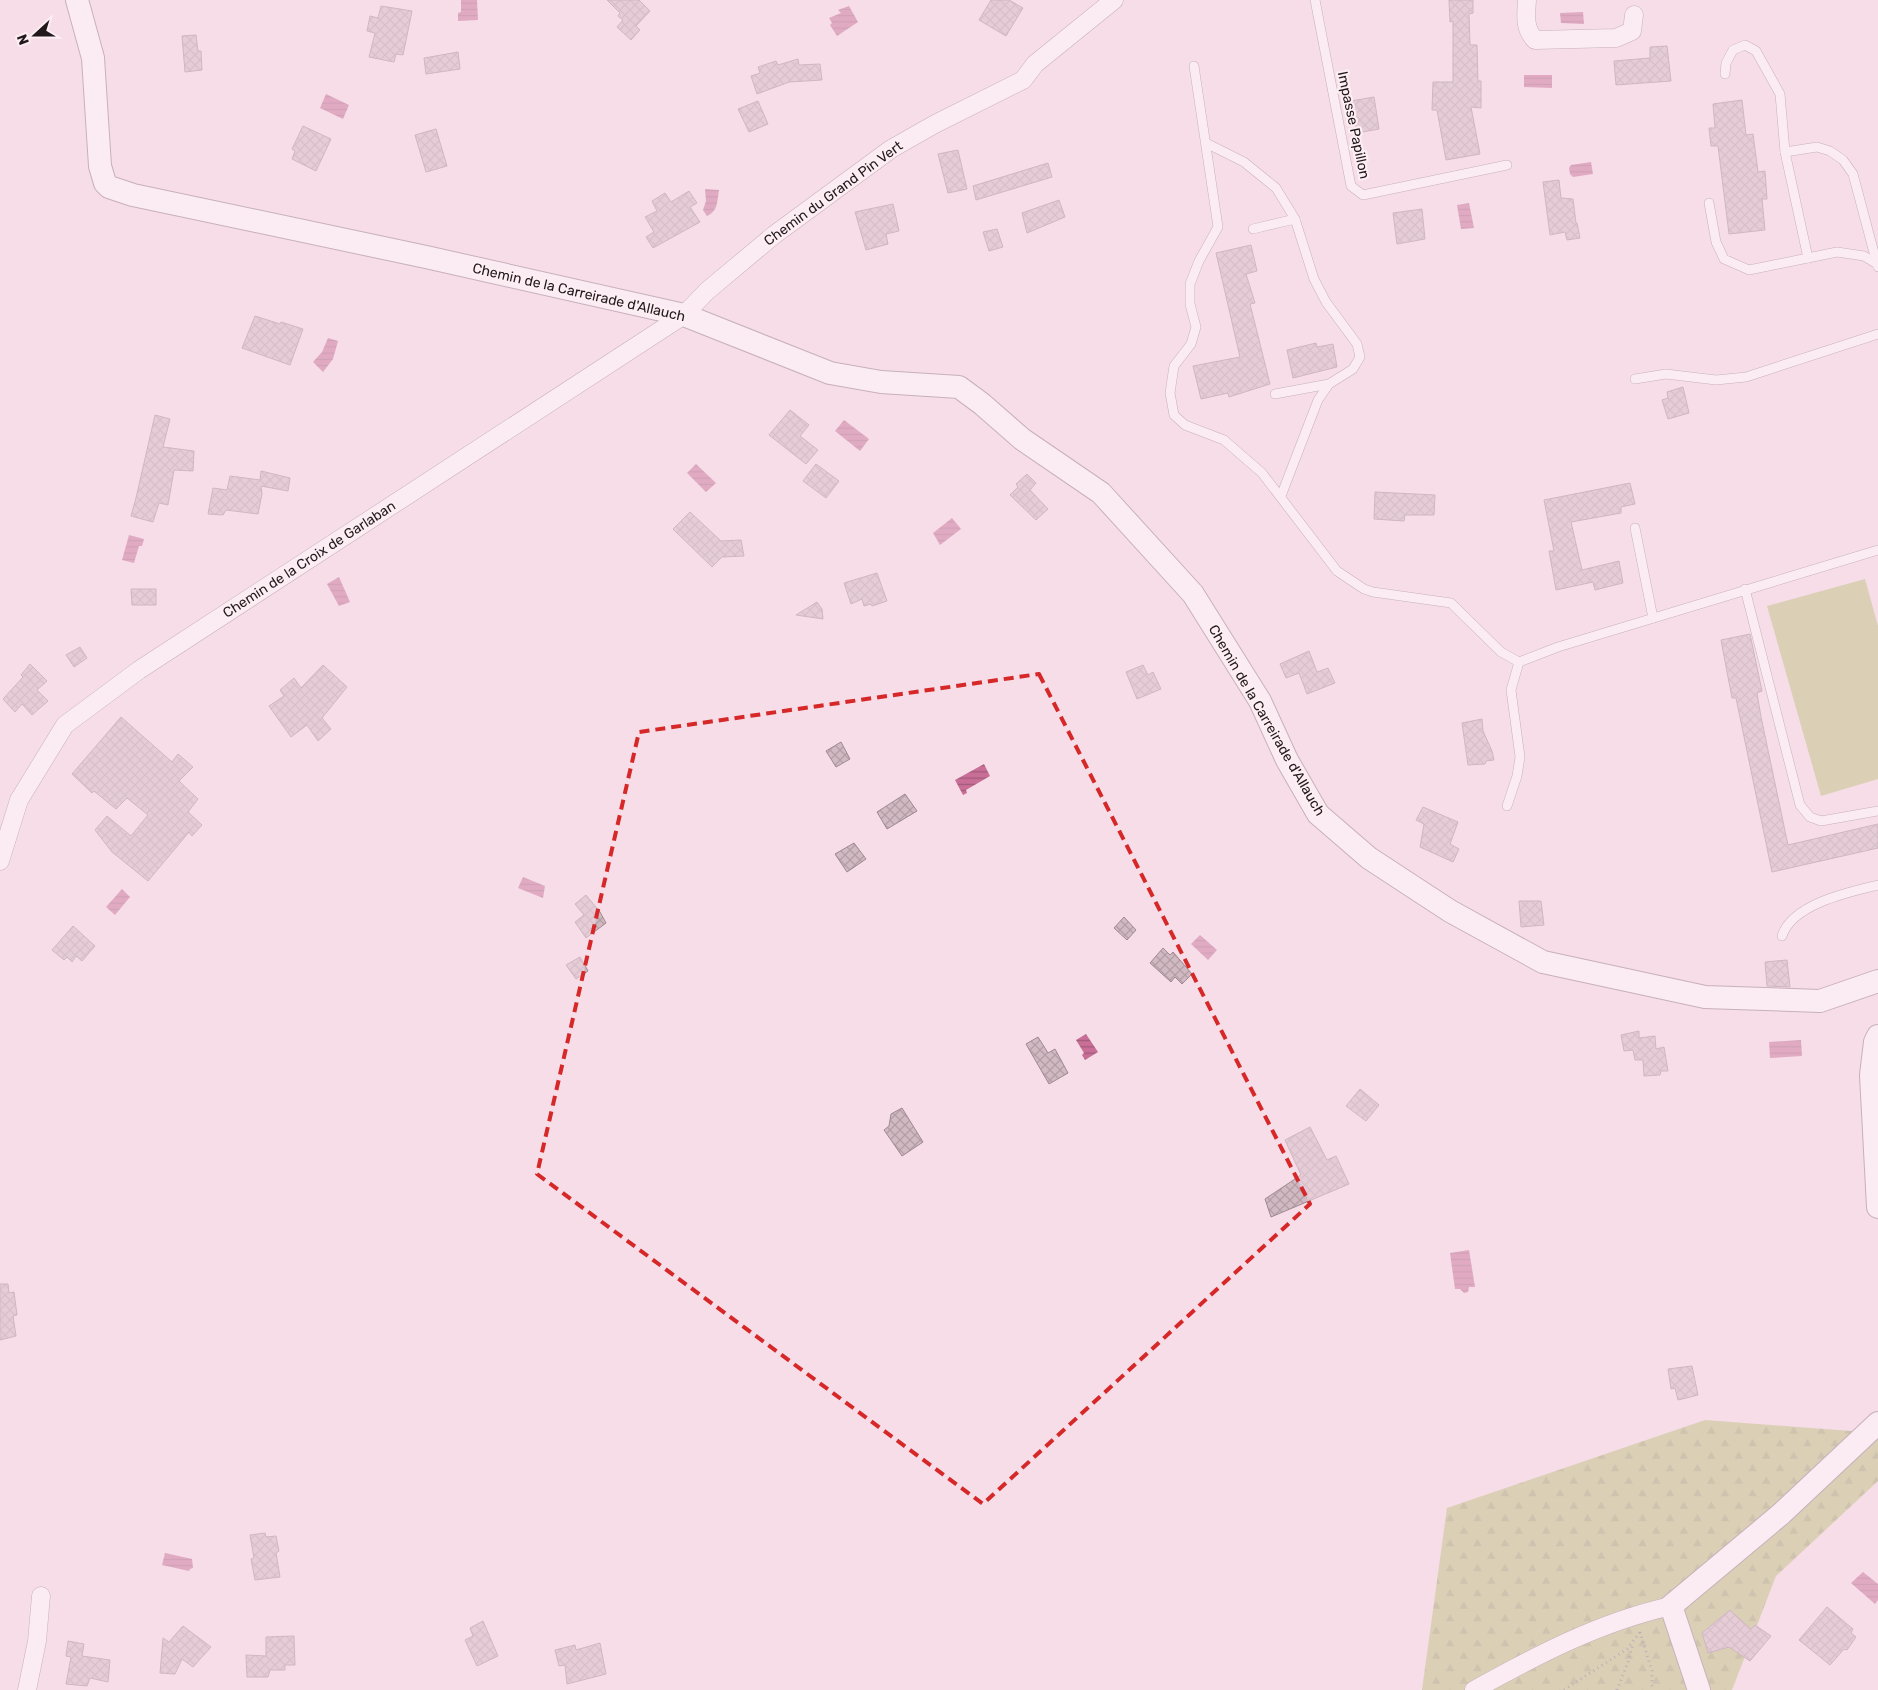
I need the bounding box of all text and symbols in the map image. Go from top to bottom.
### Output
north arrow [10,10,60,60]
text: N [14,32,33,47]
street label: Impasse Papillon [1334,70,1373,180]
street label: Chemin du Grand Pin Vert [761,137,906,249]
street label: Chemin de la Carreirade d'Allauch [471,260,687,325]
street label: Chemin de la Croix de Garlaban [220,497,399,622]
street label: Chemin de la Carreirade d'Allauch [1205,622,1328,819]

